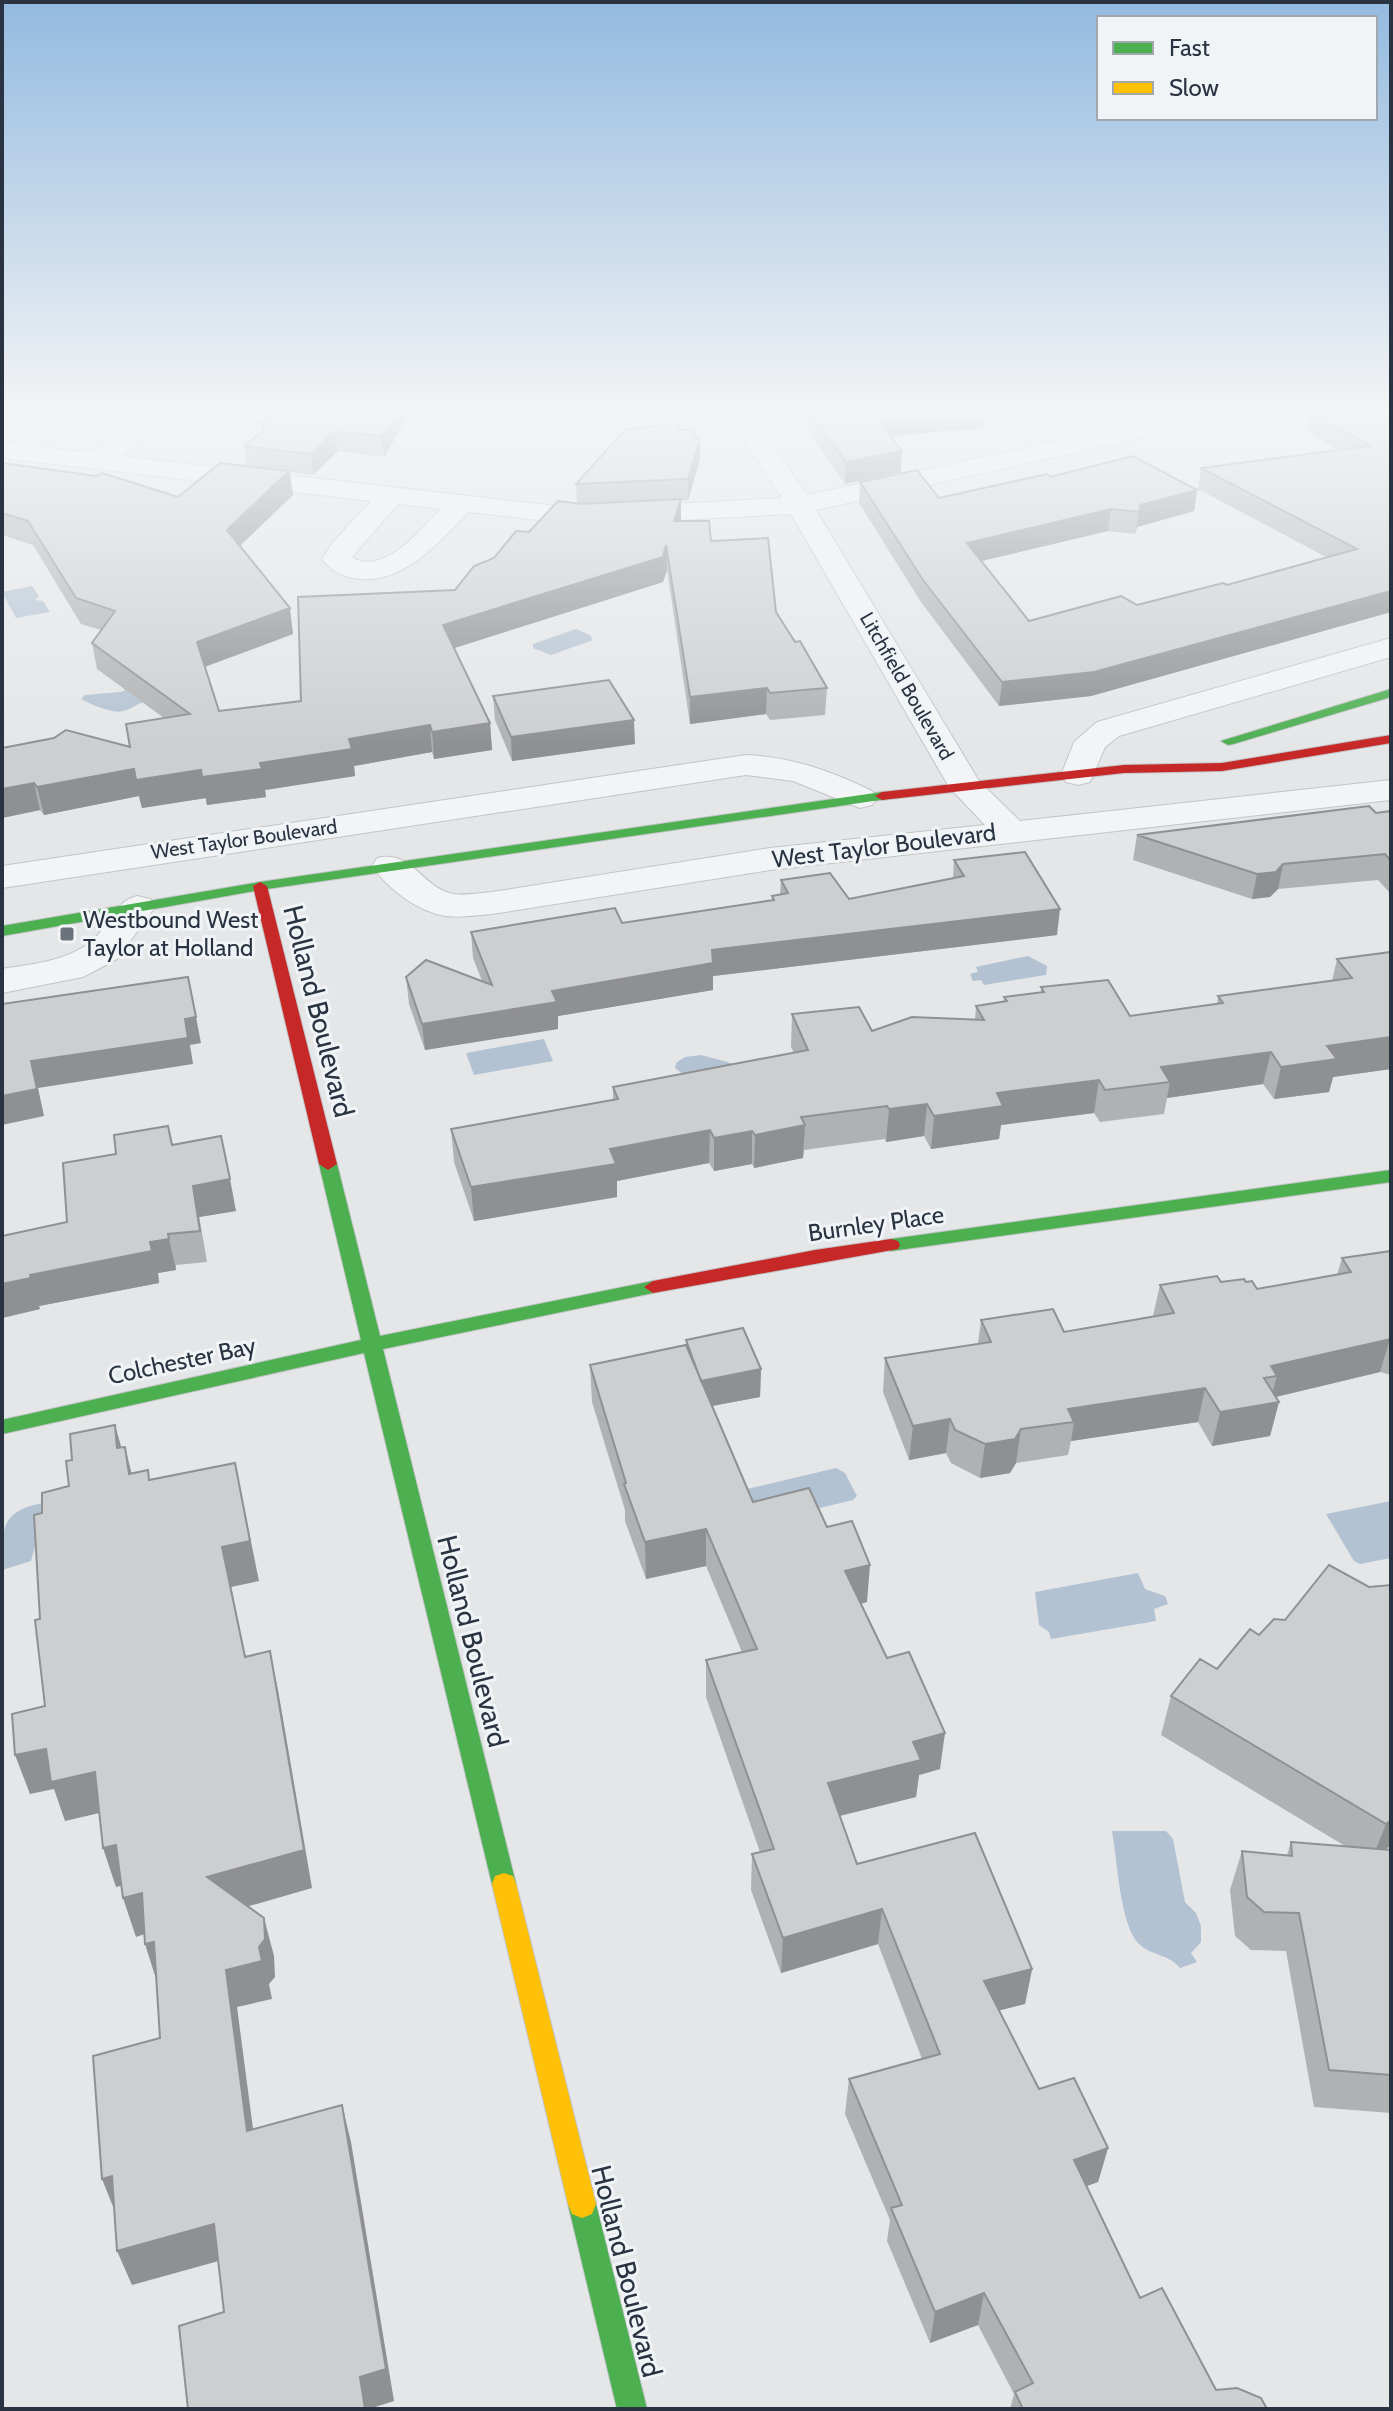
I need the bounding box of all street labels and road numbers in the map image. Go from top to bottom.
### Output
street label: Litchfield Boulevard [855,608,959,764]
street label: West Taylor Boulevard [149,814,339,864]
street label: West Taylor Boulevard [770,817,998,874]
street label: Holland Boulevard [276,901,362,1121]
street label: Burnley Place [806,1200,946,1247]
street label: Colchester Bay [105,1331,258,1390]
street label: Holland Boulevard [430,1531,516,1751]
street label: Holland Boulevard [584,2161,670,2381]

